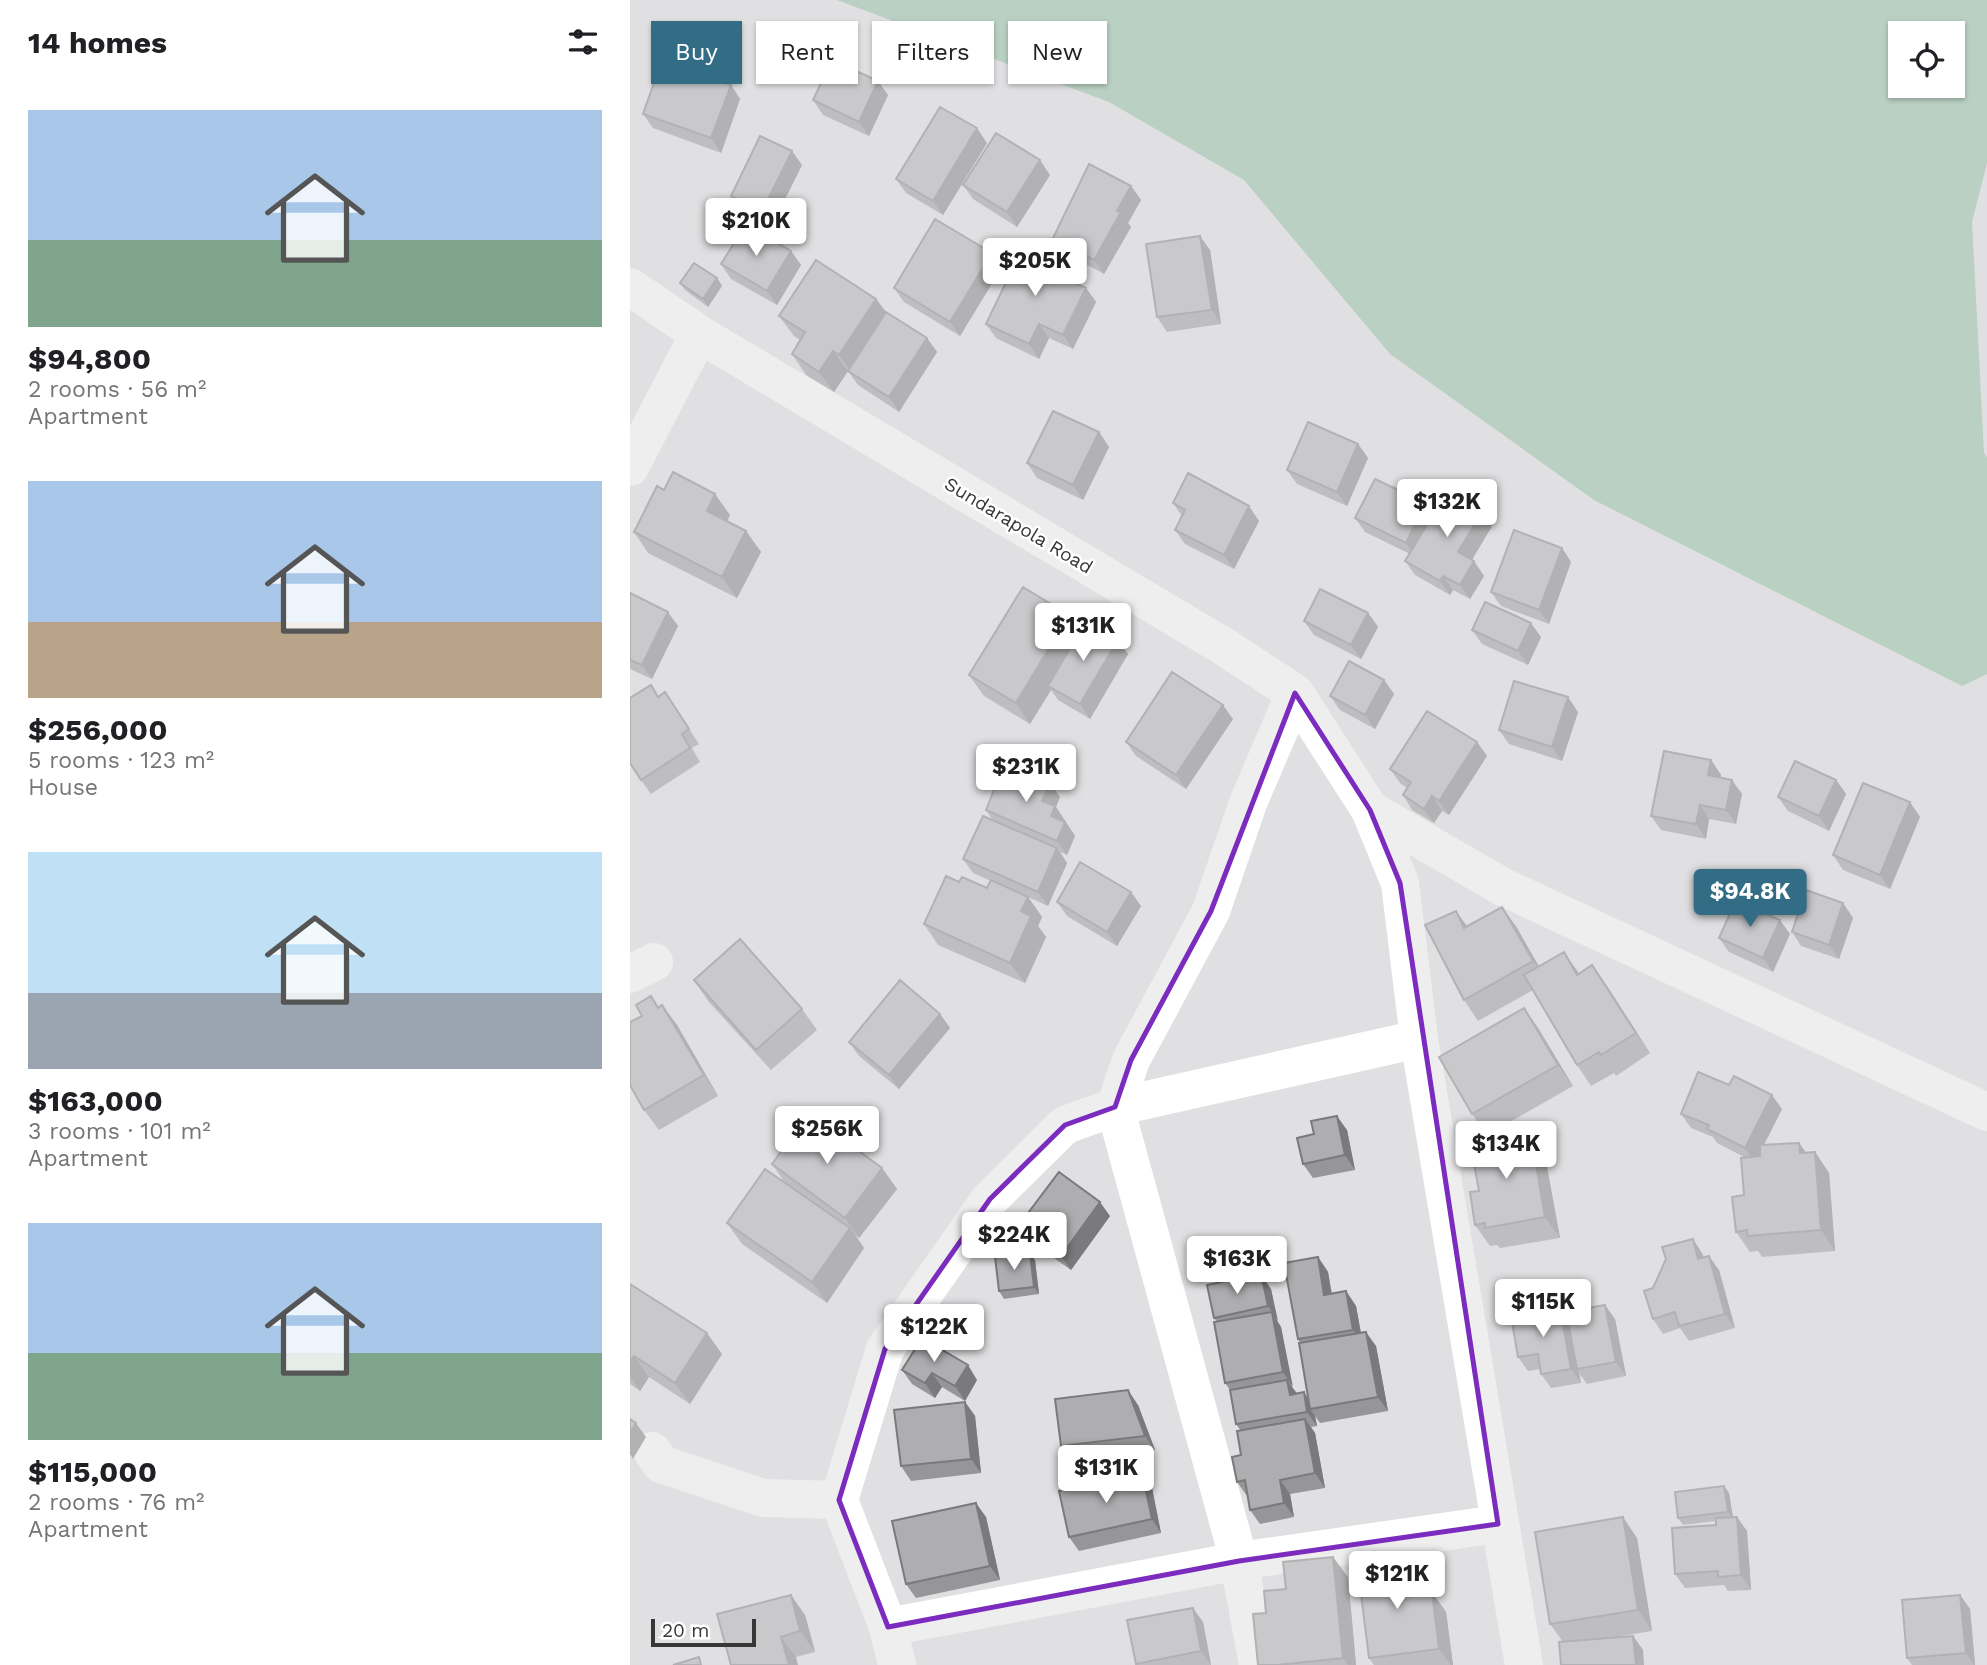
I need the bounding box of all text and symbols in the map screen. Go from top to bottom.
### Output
chip: Buy [651,21,742,84]
chip: Rent [756,21,858,84]
chip: Filters [872,21,994,84]
chip: New [1008,21,1107,84]
map controls [1888,21,1965,98]
button: locate [1888,21,1965,98]
icon: filters [564,23,602,61]
text: 14 homes [28,25,167,60]
icon: home [252,155,378,281]
pin: $210K [707,198,805,258]
text: $210K [721,207,791,234]
pin: $205K [986,238,1084,298]
text: $205K [999,247,1071,274]
text: $94,800 [28,341,151,376]
text: 2 rooms · 56 m² [28,376,206,403]
text: Apartment [28,403,148,430]
street label: Sundarapola Road [940,472,1097,579]
pin: $132K [1398,480,1496,539]
text: $132K [1413,488,1481,515]
icon: home [252,526,378,652]
pin: $131K [1034,604,1132,663]
text: $131K [1051,612,1115,639]
text: $256,000 [28,712,167,747]
pin: $231K [977,744,1075,804]
text: 5 rooms · 123 m² [28,747,214,774]
text: $231K [992,753,1060,780]
text: House [28,774,98,801]
pin: $94.8K [1693,870,1807,929]
text: $94.8K [1710,878,1790,905]
icon: home [252,897,378,1023]
text: $163,000 [28,1083,163,1118]
pin: $256K [778,1106,876,1166]
text: $256K [791,1115,863,1142]
text: 3 rooms · 101 m² [28,1118,211,1145]
pin: $134K [1457,1122,1555,1181]
text: $134K [1471,1130,1541,1157]
text: Apartment [28,1145,148,1172]
pin: $224K [965,1212,1063,1272]
text: $224K [978,1221,1050,1248]
pin: $163K [1188,1236,1286,1296]
text: $163K [1203,1245,1271,1272]
icon: home [252,1268,378,1394]
pin: $115K [1494,1280,1592,1339]
text: $115K [1511,1288,1575,1315]
pin: $122K [885,1304,983,1364]
text: $122K [900,1313,968,1340]
pin: $131K [1057,1446,1155,1505]
text: $115,000 [28,1454,157,1489]
text: $131K [1074,1454,1138,1481]
text: 2 rooms · 76 m² [28,1489,204,1516]
text: Apartment [28,1516,148,1543]
pin: $121K [1348,1552,1446,1611]
text: $121K [1365,1560,1429,1587]
scale bar [651,1616,756,1648]
text: 20 m [662,1619,709,1642]

